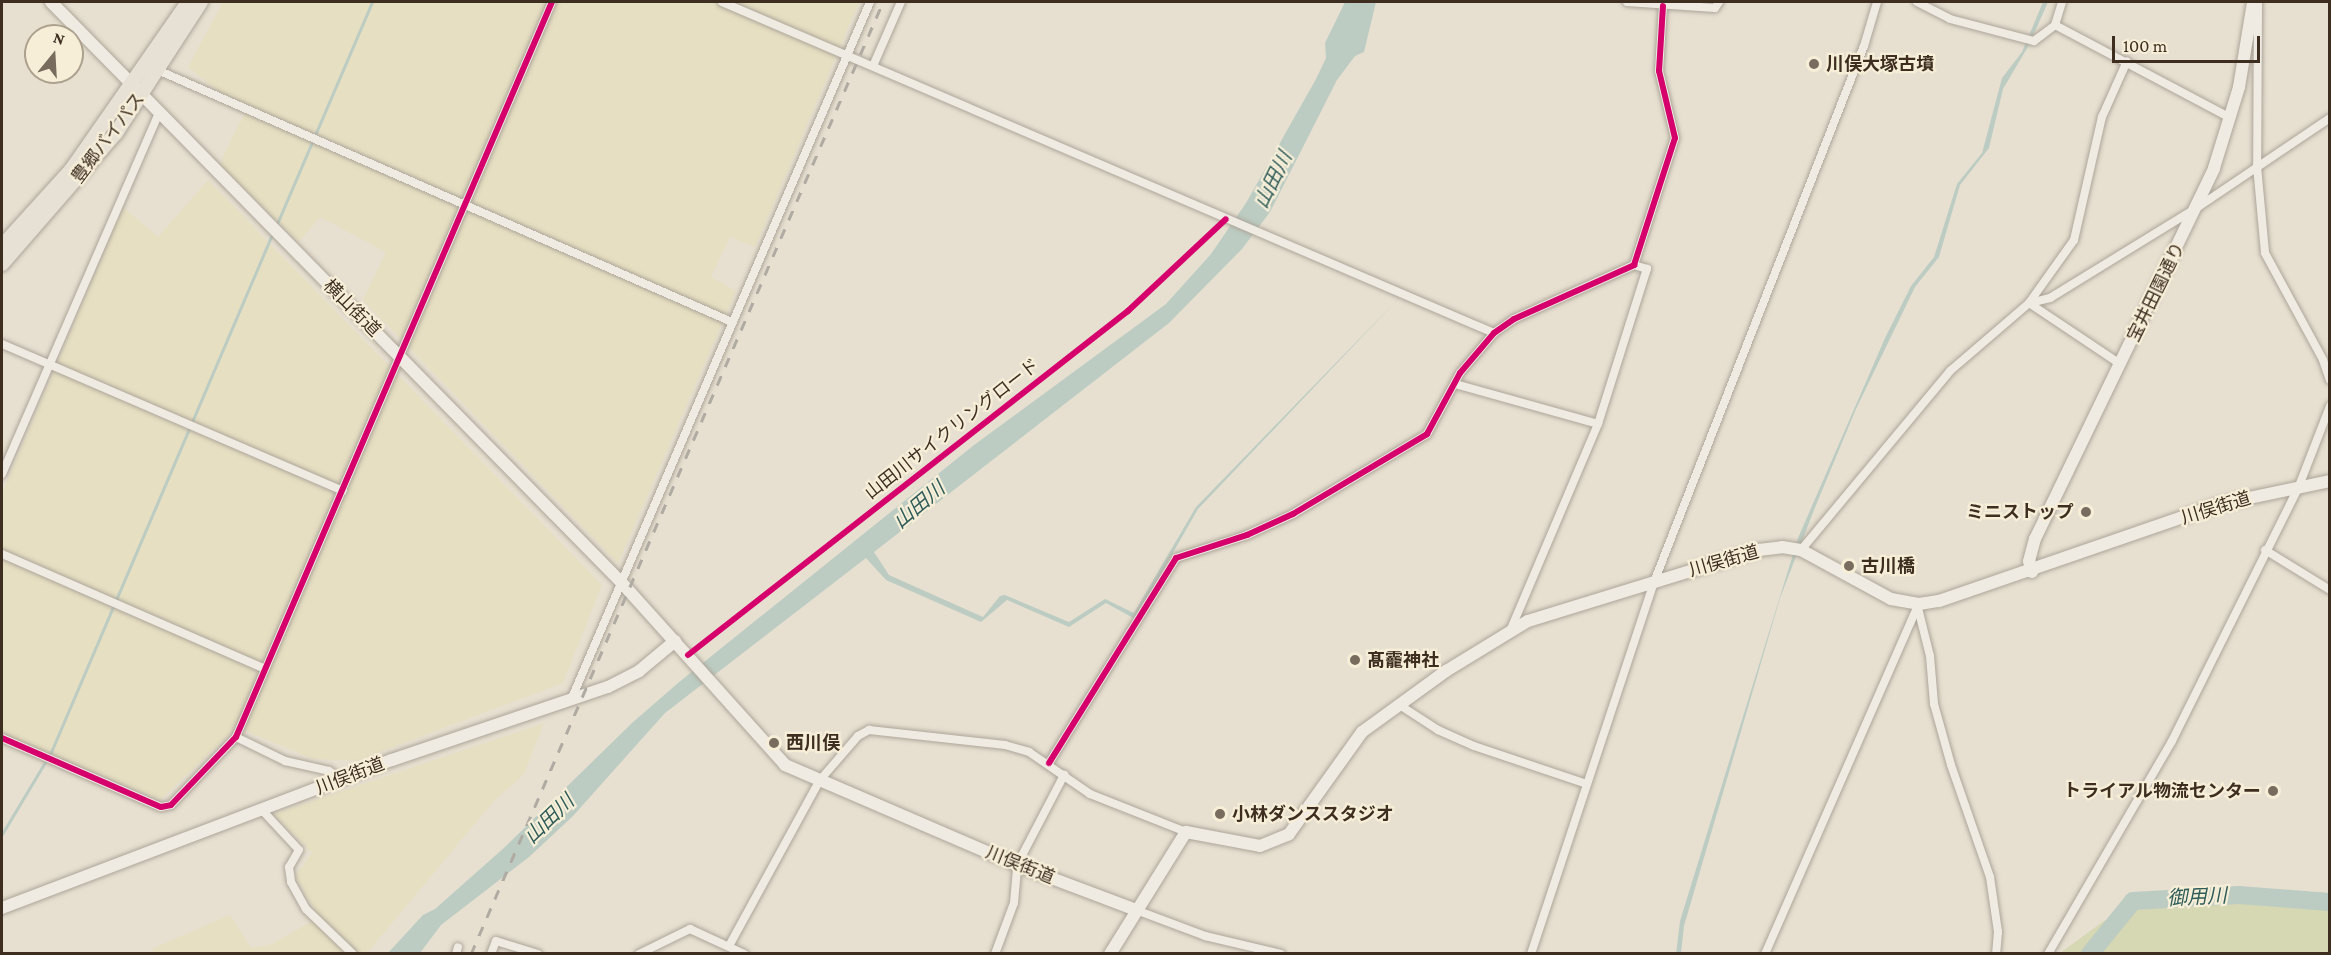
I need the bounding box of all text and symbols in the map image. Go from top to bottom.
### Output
north arrow [24,24,84,84]
scale bar [2115,24,2264,62]
text: N [51,29,67,48]
text: 100 m [2123,36,2167,56]
place label: 川俣大塚古墳 [1826,53,1934,75]
marker: 川俣大塚古墳 [1807,57,1821,71]
street label: 豊郷バイパス [67,88,149,188]
water label: 山田川 [1249,148,1297,212]
street label: 宝井田園通り [2123,239,2189,345]
street label: 横山街道 [319,275,385,341]
street label: 山田川サイクリングロード [860,354,1044,504]
water label: 山田川 [888,477,950,533]
street label: 川俣街道 [2178,487,2254,529]
place label: ミニストップ [1966,501,2074,523]
marker: ミニストップ [2079,505,2093,519]
street label: 川俣街道 [1686,541,1762,581]
place label: 古川橋 [1861,555,1915,577]
marker: 古川橋 [1842,559,1856,573]
place label: 髙靇神社 [1367,649,1439,671]
marker: 髙靇神社 [1348,653,1362,667]
place label: 西川俣 [786,732,840,754]
marker: 西川俣 [767,736,781,750]
street label: 川俣街道 [313,753,387,799]
place label: トライアル物流センター [2063,780,2261,802]
marker: トライアル物流センター [2266,784,2280,798]
water label: 山田川 [519,790,579,848]
place label: 小林ダンススタジオ [1232,803,1394,825]
marker: 小林ダンススタジオ [1213,807,1227,821]
street label: 川俣街道 [983,842,1057,888]
water label: 御用川 [2166,883,2228,911]

